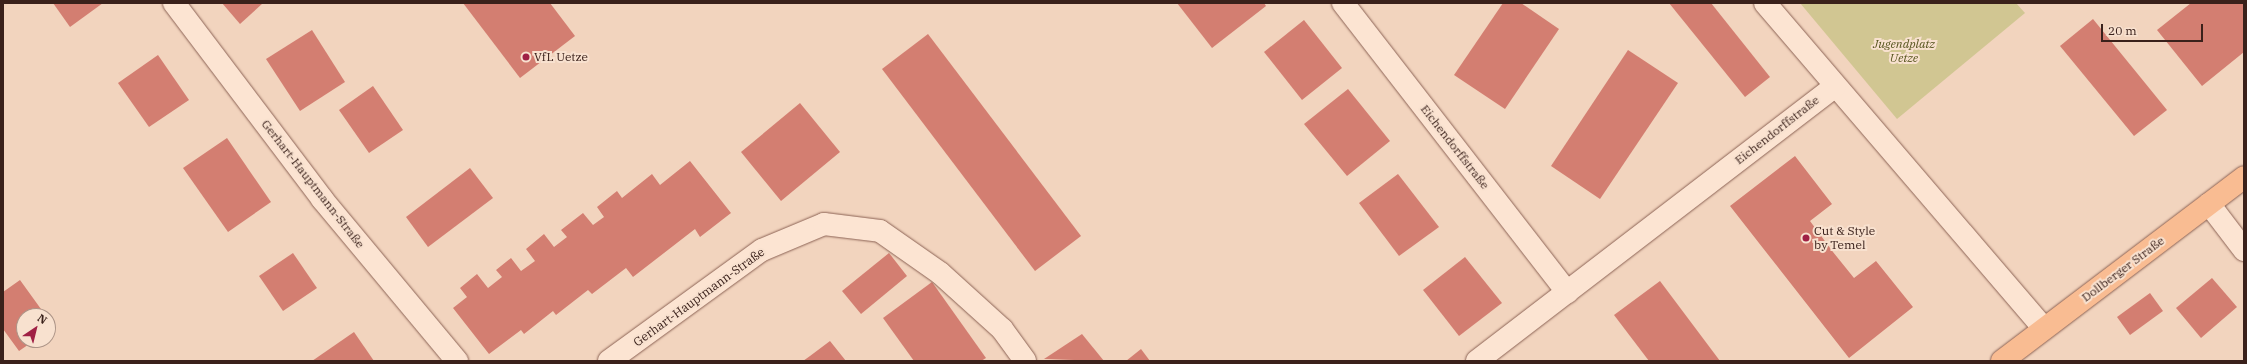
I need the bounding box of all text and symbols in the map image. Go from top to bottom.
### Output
scale bar [2103,16,2205,42]
text: 20 m [2108,23,2137,38]
park label: Jugendplatz Uetze [1873,37,1935,65]
place label: VfL Uetze [534,50,588,64]
marker: VfL Uetze [521,52,531,62]
street label: Eichendorffstraße [1732,93,1822,167]
street label: Eichendorffstraße [1418,102,1492,192]
street label: Gerhart-Hauptmann-Straße [258,117,368,251]
place label: Cut & Style by Temel [1814,224,1875,252]
marker: Cut & Style by Temel [1801,233,1811,243]
street label: Dollberger Straße [2079,233,2167,305]
street label: Gerhart-Hauptmann-Straße [631,245,767,349]
north arrow [16,308,56,348]
text: N [35,311,50,327]

